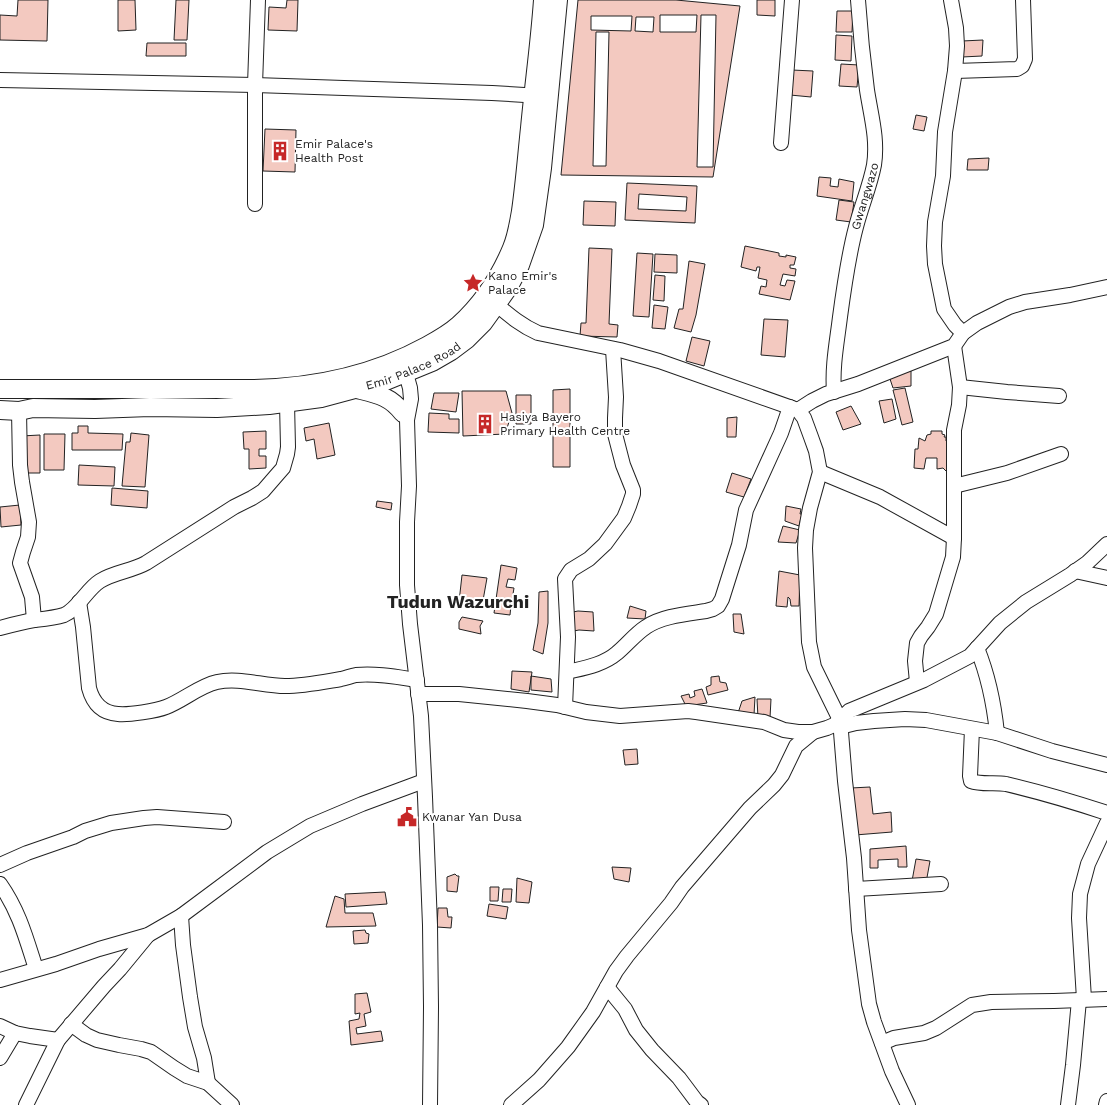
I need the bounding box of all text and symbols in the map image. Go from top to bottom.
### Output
place label: Emir Palace's Health Post [295,137,373,165]
building icon: Emir Palace's Health Post [269,140,291,162]
street label: Gwangwazo [849,161,881,231]
place label: Kano Emir's Palace [488,269,557,297]
place icon: Kano Emir's Palace [462,272,484,294]
street label: Emir Palace Road [364,339,464,393]
place label: Hasiya Bayero Primary Health Centre [500,410,630,438]
building icon: Hasiya Bayero Primary Health Centre [474,413,496,435]
district label: Tudun Wazurchi [387,591,529,612]
public building icon: Kwanar Yan Dusa [396,806,418,828]
place label: Kwanar Yan Dusa [422,810,522,824]

